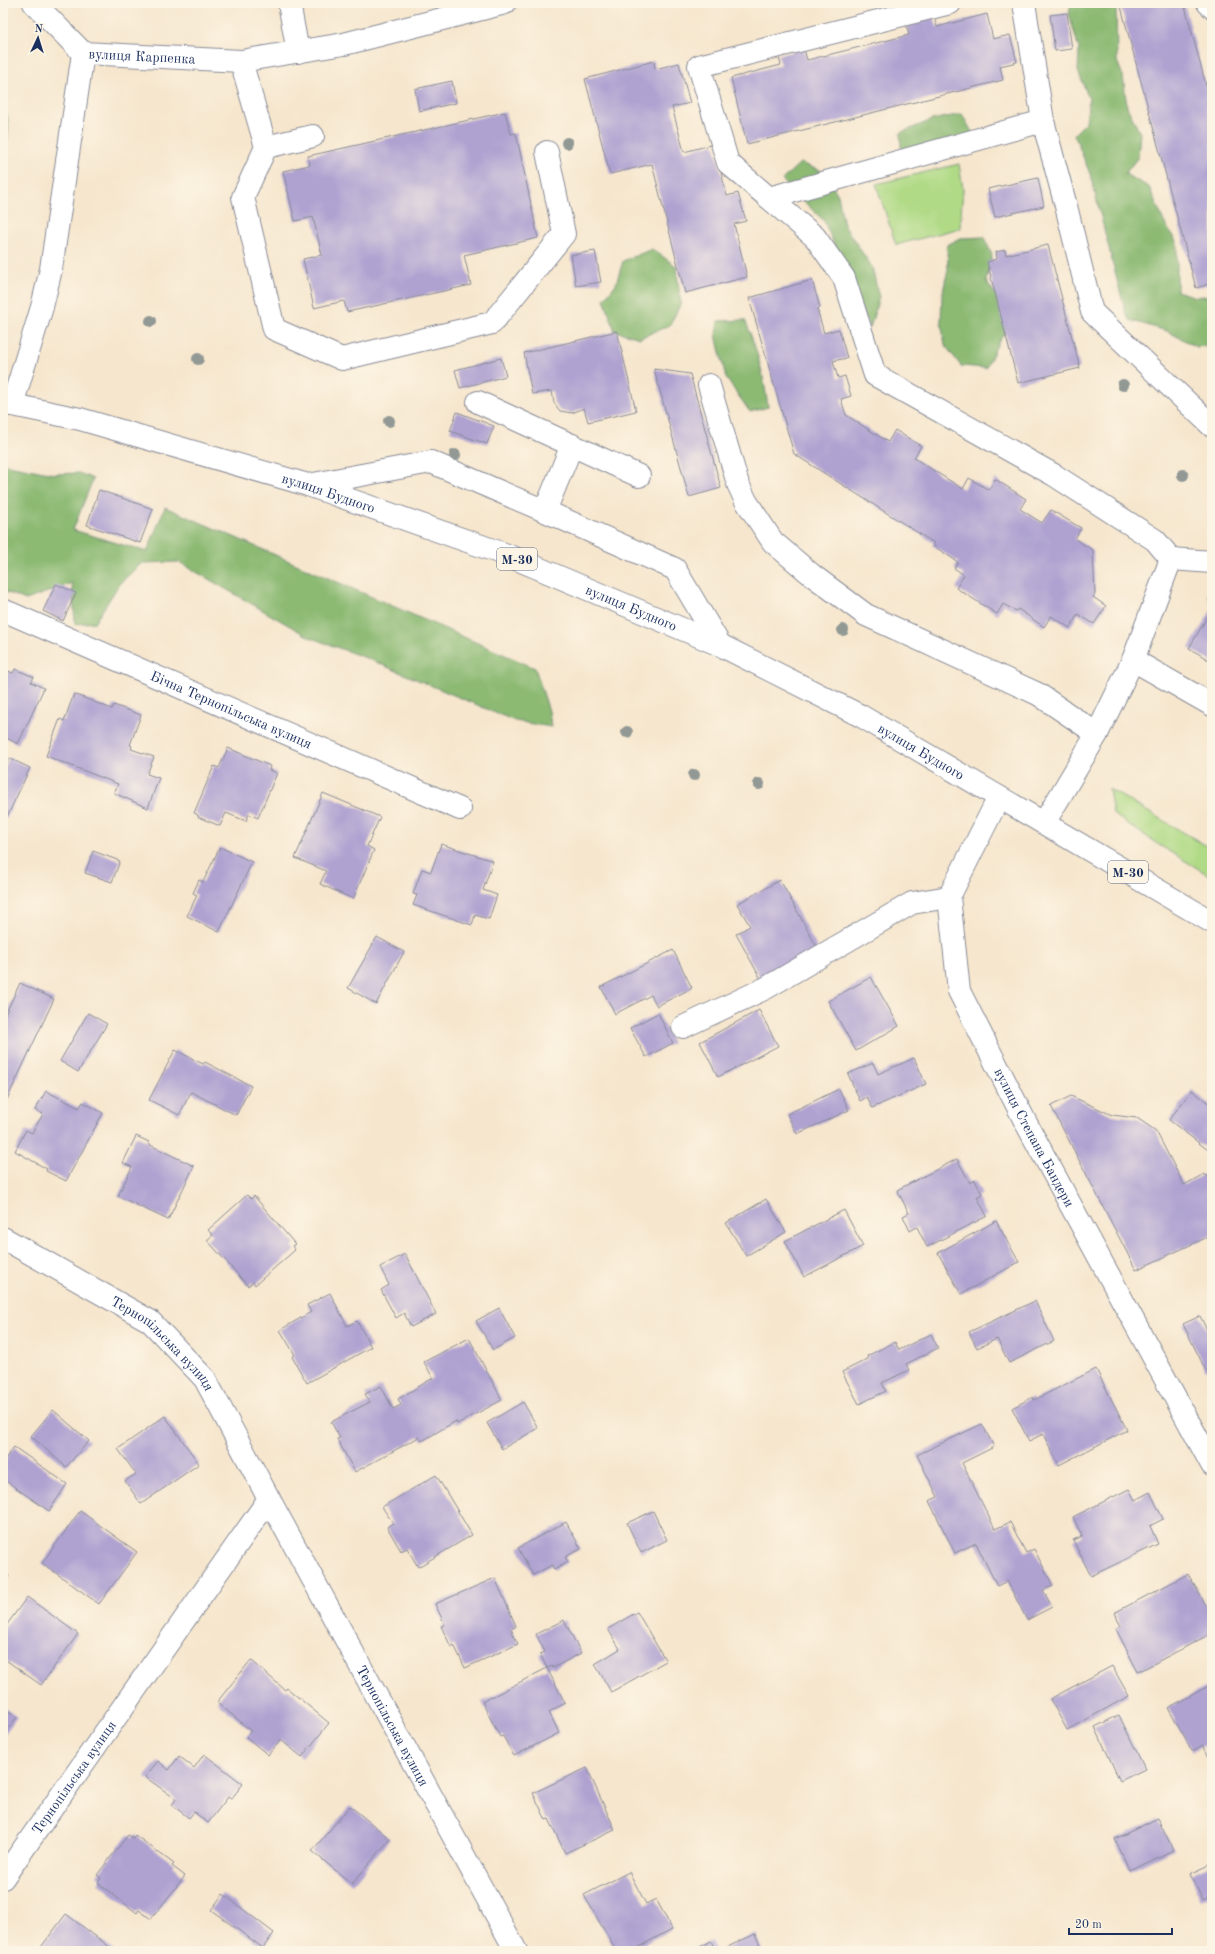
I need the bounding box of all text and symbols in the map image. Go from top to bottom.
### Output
north arrow [18,18,58,58]
text: N [34,24,44,35]
street label: вулиця Карпенка [88,47,196,67]
street label: вулиця Будного [280,472,377,516]
road number: М-30 [497,548,537,570]
street label: вулиця Будного [583,583,679,634]
street label: Бічна Тернопільська вулиця [148,669,314,752]
street label: вулиця Будного [875,722,966,783]
road number: М-30 [1108,861,1148,883]
street label: вулиця Степана Бандери [991,1066,1076,1210]
street label: Тернопільська вулиця [108,1294,216,1393]
street label: Тернопільська вулиця [353,1663,431,1789]
street label: Тернопільська вулиця [30,1719,119,1837]
scale bar [1069,1910,1172,1936]
text: 20 m [1075,1919,1102,1931]

